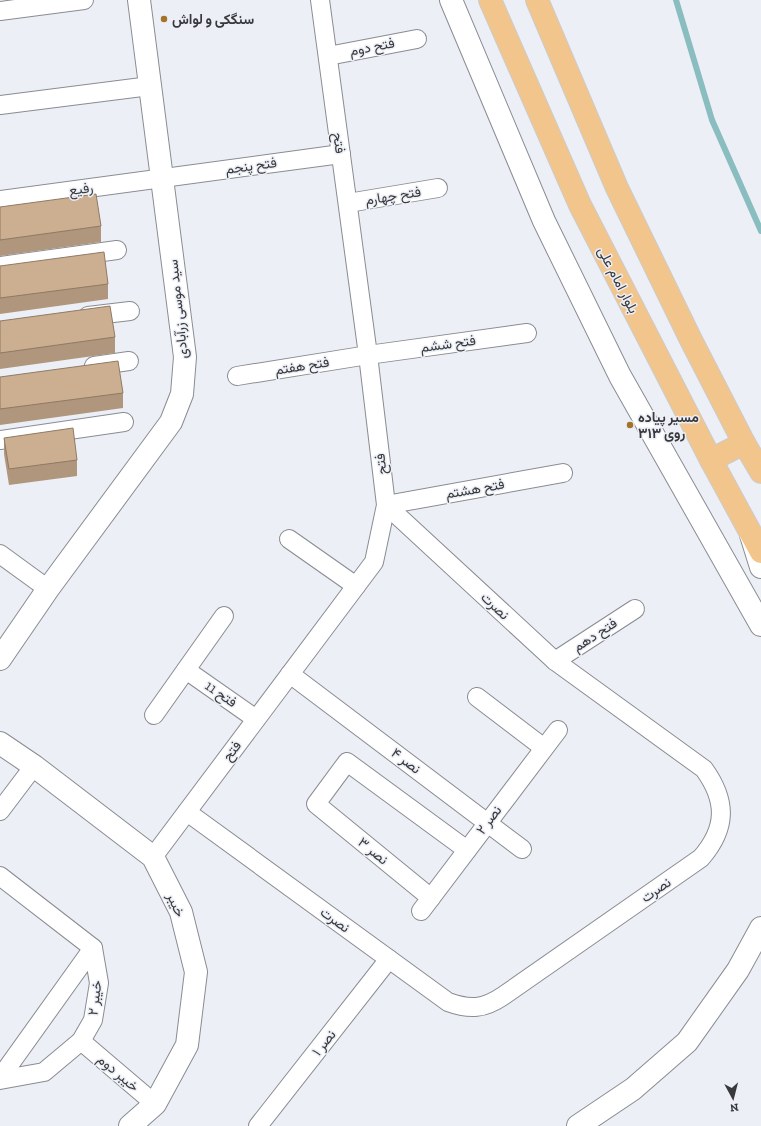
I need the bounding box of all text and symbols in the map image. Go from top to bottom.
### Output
place label: سنگکی و لواش [172,11,254,28]
marker: سنگکی و لواش [159,14,169,24]
street label: فتح دوم [348,34,396,62]
street label: فتح [327,131,349,155]
street label: فتح پنجم [224,154,278,180]
street label: رفیع [68,179,95,201]
street label: فتح چهارم [364,183,422,211]
street label: بلوار امام علی [594,244,642,316]
street label: سید موسی زرآبادی [164,258,192,360]
street label: فتح ششم [419,332,477,358]
street label: فتح هفتم [274,353,331,381]
place label: مسیر پیاده روی ۳۱۳ [638,409,699,442]
marker: مسیر پیاده روی ۳۱۳ [625,420,635,430]
street label: فتح [371,452,393,475]
street label: فتح هشتم [444,475,506,505]
street label: نصرت [477,589,513,623]
street label: فتح دهم [570,614,621,657]
street label: فتح 11 [201,677,240,713]
street label: فتح [219,737,247,766]
street label: نصر ۴ [388,744,424,778]
street label: نصر ۲ [473,802,505,838]
street label: نصر ۳ [354,834,392,868]
street label: نصرت [638,874,674,906]
street label: خیبر [163,889,189,920]
street label: نصرت [317,904,353,936]
street label: خیبر ۲ [84,979,106,1017]
street label: ۱ نصر [308,1026,340,1060]
street label: خیبر دوم [94,1051,142,1095]
north arrow [713,1078,753,1118]
text: N [729,1100,739,1114]

